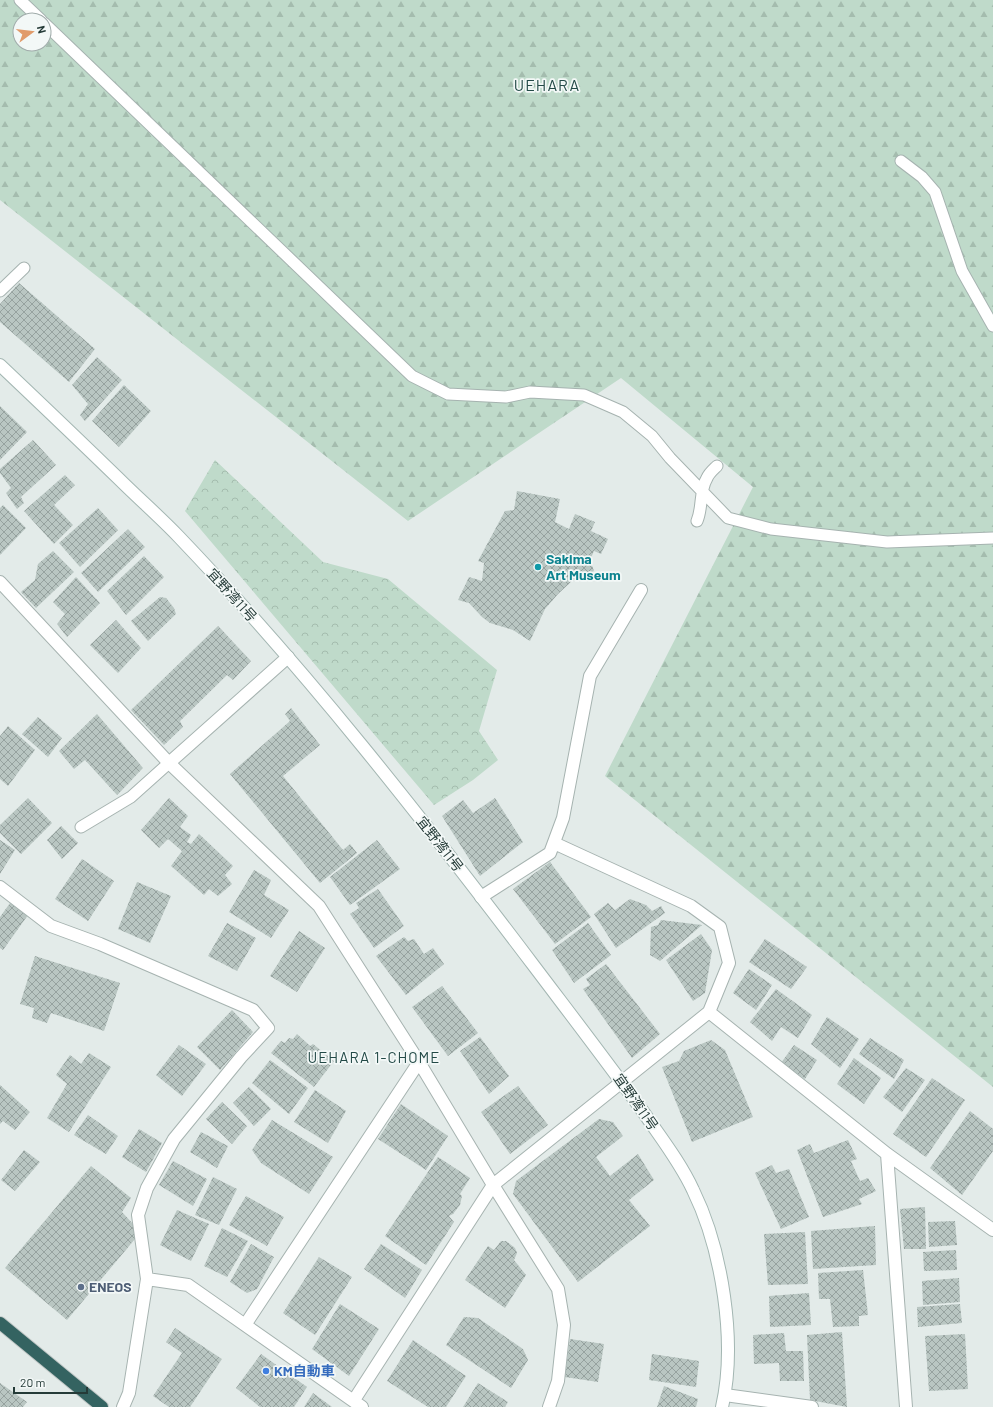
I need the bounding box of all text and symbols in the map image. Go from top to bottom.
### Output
north arrow [12,12,52,52]
text: N [35,24,49,35]
district label: UEHARA [514,75,580,94]
place label: Sakima Art Museum [546,550,621,583]
marker: Sakima Art Museum [533,562,543,572]
street label: 宜野湾11号 [204,565,261,625]
street label: 宜野湾11号 [413,813,467,875]
district label: UEHARA 1-CHOME [308,1048,440,1066]
street label: 宜野湾11号 [611,1070,662,1134]
place label: ENEOS [89,1278,132,1295]
marker: ENEOS [76,1282,86,1292]
place label: KM自動車 [274,1362,335,1379]
marker: KM自動車 [261,1366,271,1376]
scale bar [14,1369,87,1395]
text: 20 m [20,1375,46,1389]

